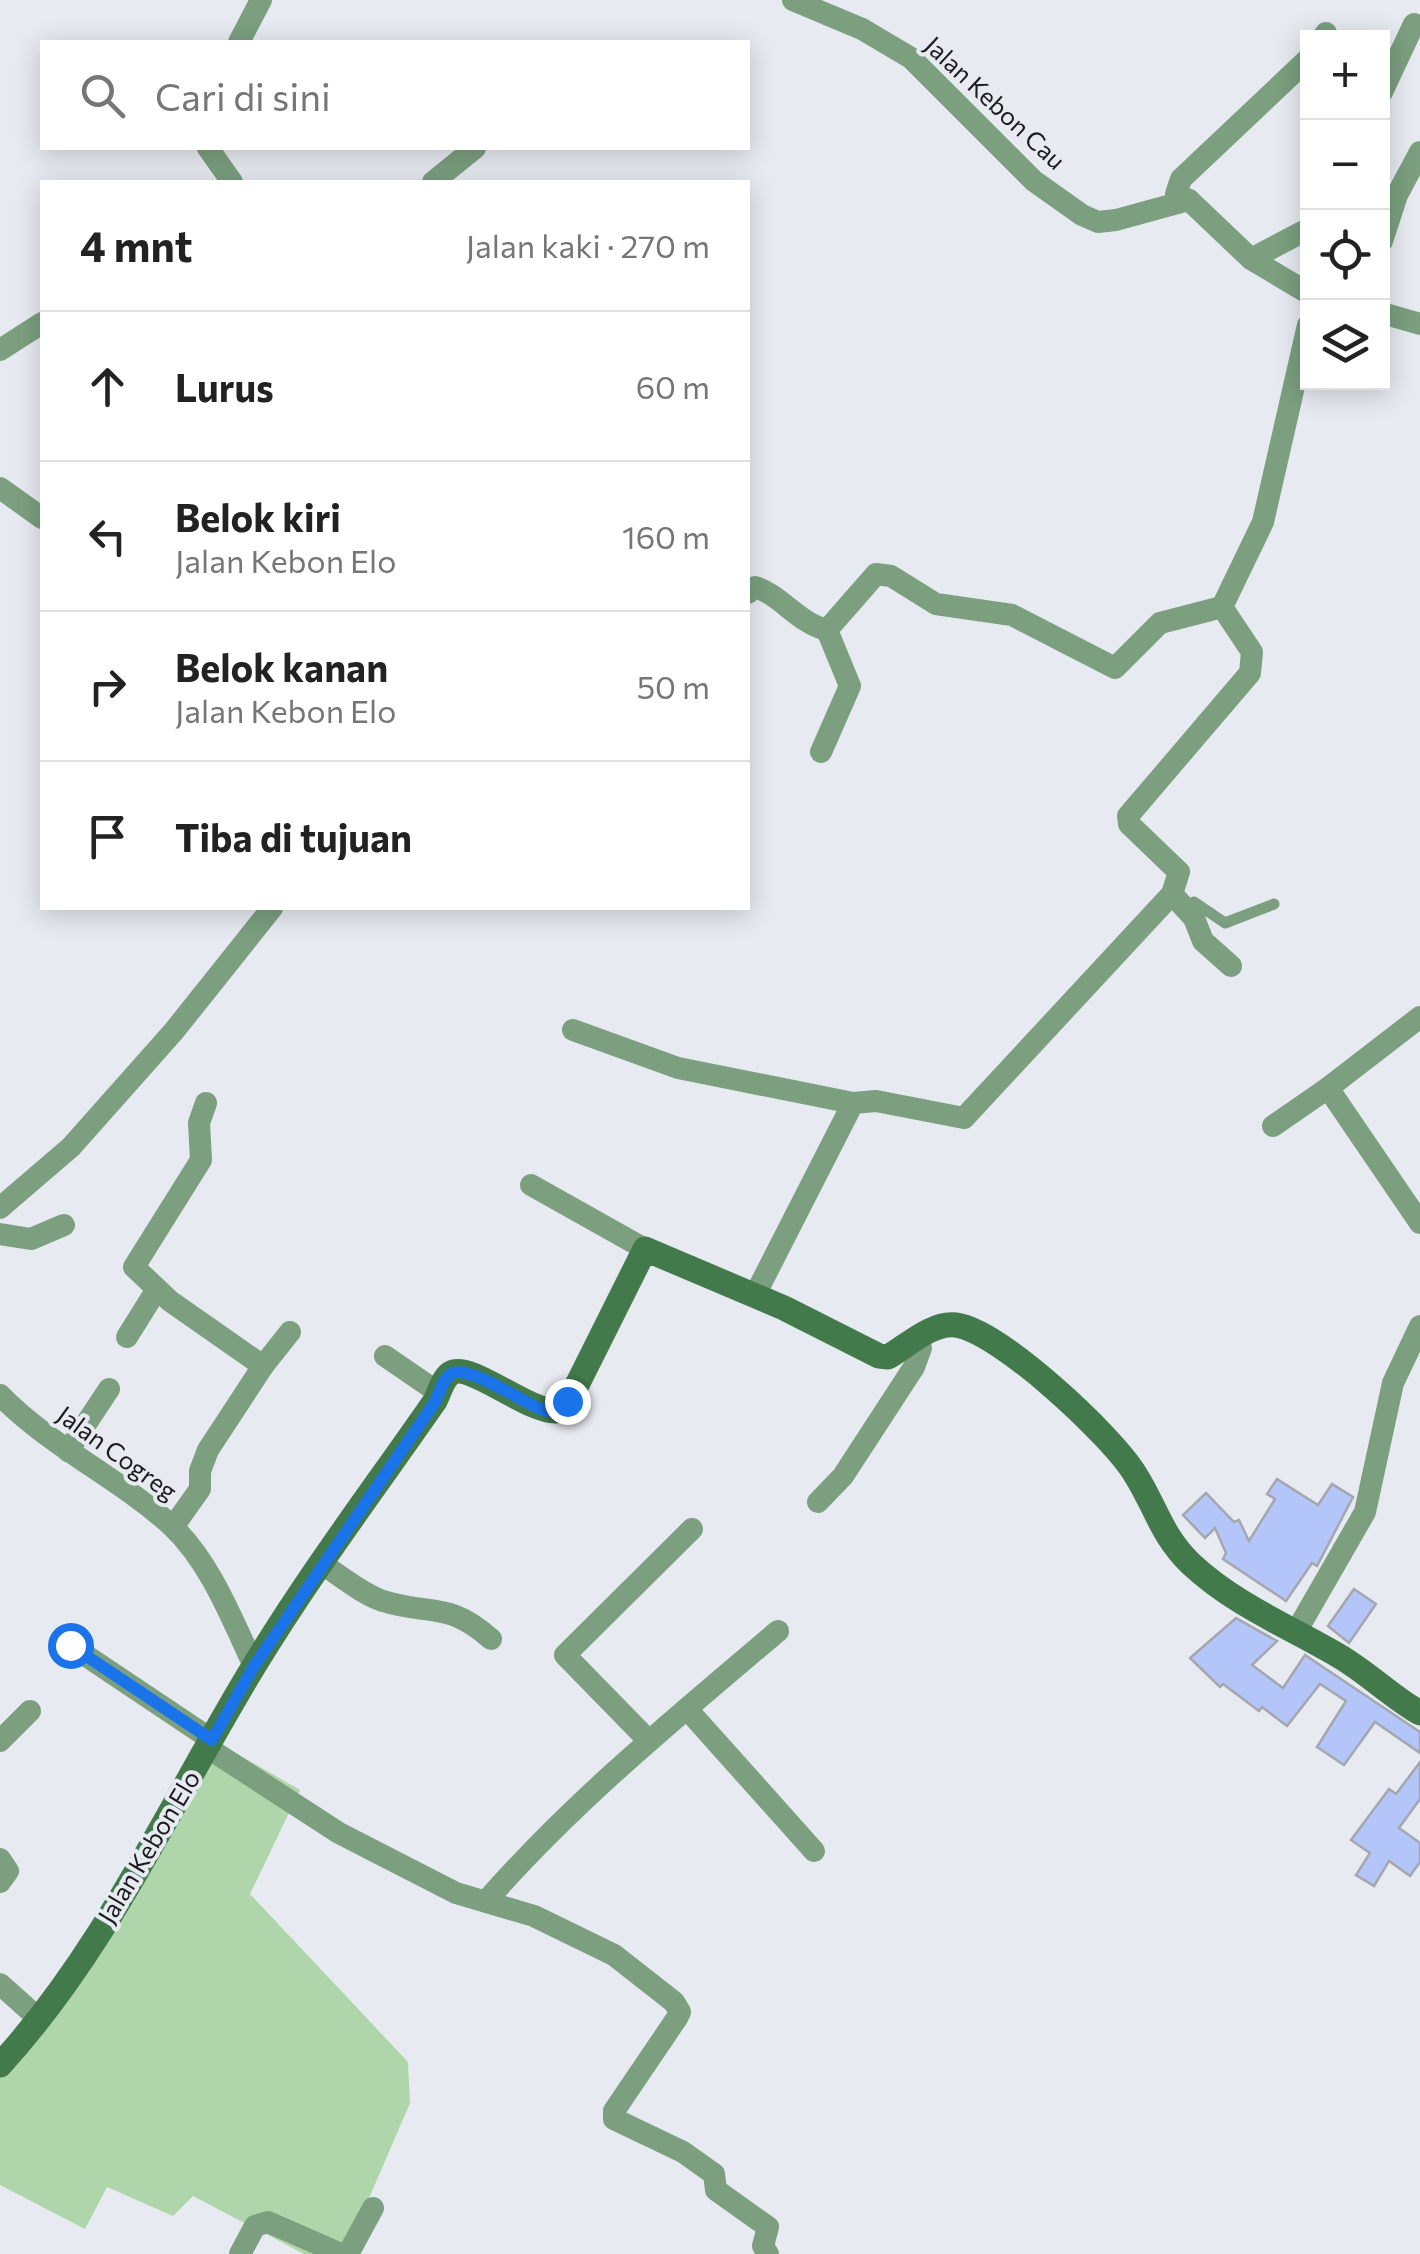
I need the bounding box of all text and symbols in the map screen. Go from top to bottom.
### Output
street label: Jalan Kebon Cau [919,30,1072,175]
map controls [1300,30,1390,390]
button: + [1300,30,1390,120]
search box [40,40,750,150]
icon: search [75,68,130,123]
text: Cari di sini [155,72,331,119]
button: − [1300,120,1390,210]
button: locate [1300,210,1390,300]
text: 4 mnt [80,219,192,271]
text: Jalan kaki · 270 m [466,225,710,265]
button: layers [1300,300,1390,390]
icon: ahead [80,359,135,414]
text: Lurus [175,363,274,410]
text: 60 m [636,366,710,406]
text: Belok kiri [175,493,341,540]
icon: left [80,509,135,564]
text: 160 m [622,516,710,556]
text: Jalan Kebon Elo [175,540,396,580]
text: Belok kanan [175,643,388,690]
icon: right [80,659,135,714]
text: 50 m [637,666,710,706]
text: Jalan Kebon Elo [175,690,396,730]
icon: arrive [80,809,135,864]
text: Tiba di tujuan [175,813,412,860]
route end [545,1379,591,1425]
street label: Jalan Cogreg [52,1399,184,1506]
route start [48,1623,94,1669]
street label: Jalan Kebon Elo [91,1765,206,1928]

